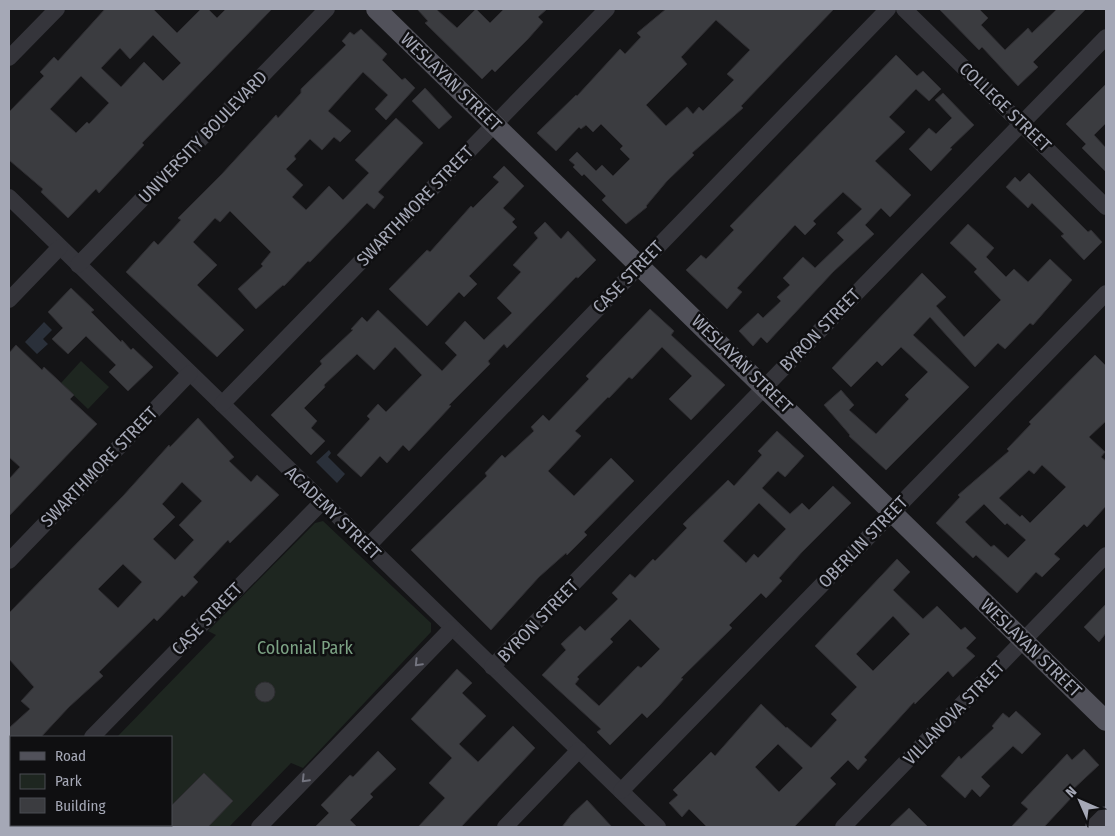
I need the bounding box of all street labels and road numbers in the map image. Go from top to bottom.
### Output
street label: WESLAYAN STREET [396,28,507,136]
street label: COLLEGE STREET [955,58,1056,157]
street label: UNIVERSITY BOULEVARD [134,66,272,208]
street label: SWARTHMORE STREET [352,141,478,271]
street label: CASE STREET [588,236,668,318]
street label: BYRON STREET [775,284,865,376]
street label: WESLAYAN STREET [687,310,798,418]
street label: SWARTHMORE STREET [36,402,162,532]
street label: ACADEMY STREET [281,462,386,565]
street label: OBERLIN STREET [814,491,913,592]
street label: BYRON STREET [493,575,583,667]
street label: CASE STREET [167,578,247,660]
street label: WESLAYAN STREET [976,594,1087,702]
street label: VILLANOVA STREET [899,656,1010,770]

